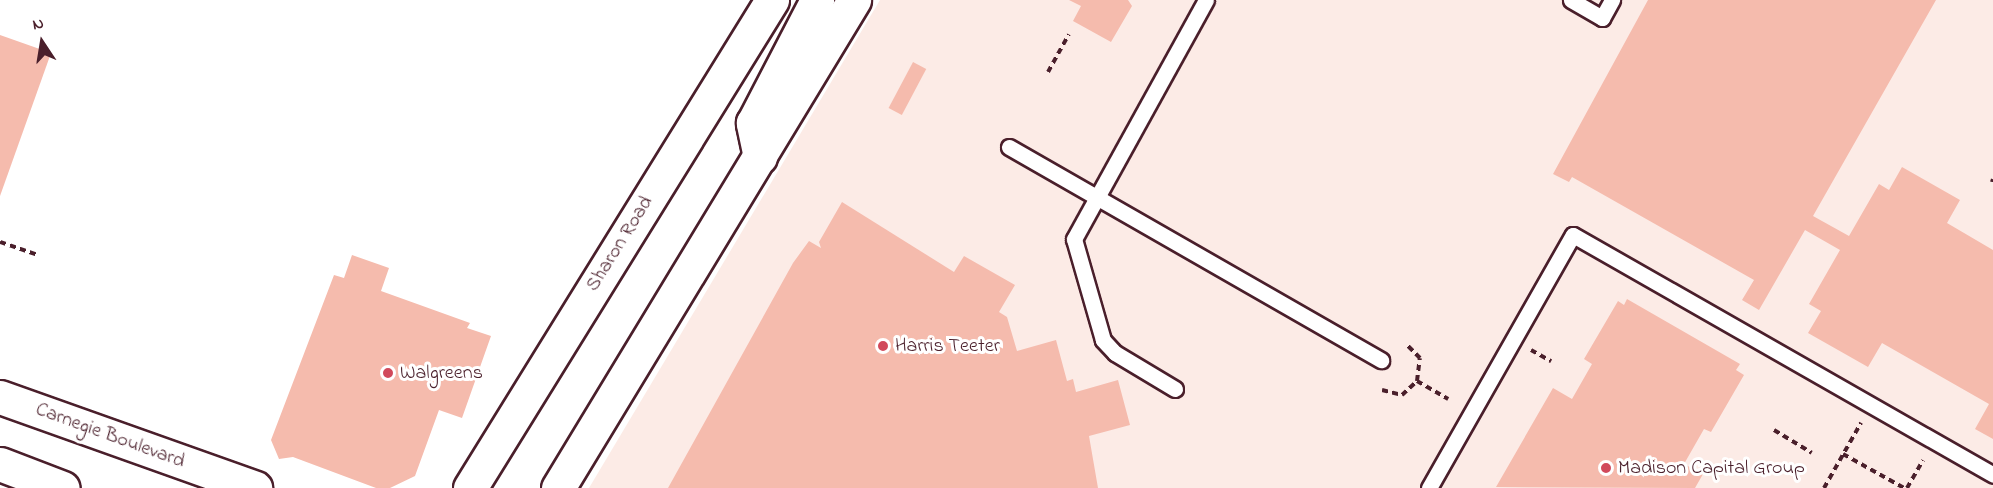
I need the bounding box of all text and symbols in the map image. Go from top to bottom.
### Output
north arrow [12,12,72,72]
text: N [30,12,46,37]
street label: Sharon Road [581,192,659,296]
place label: Harris Teeter [895,334,1000,358]
marker: Harris Teeter [876,339,890,353]
place label: Walgreens [400,361,483,385]
marker: Walgreens [381,366,395,380]
street label: Carnegie Boulevard [32,398,188,474]
place label: Madison Capital Group [1618,456,1805,480]
marker: Madison Capital Group [1599,461,1613,475]

